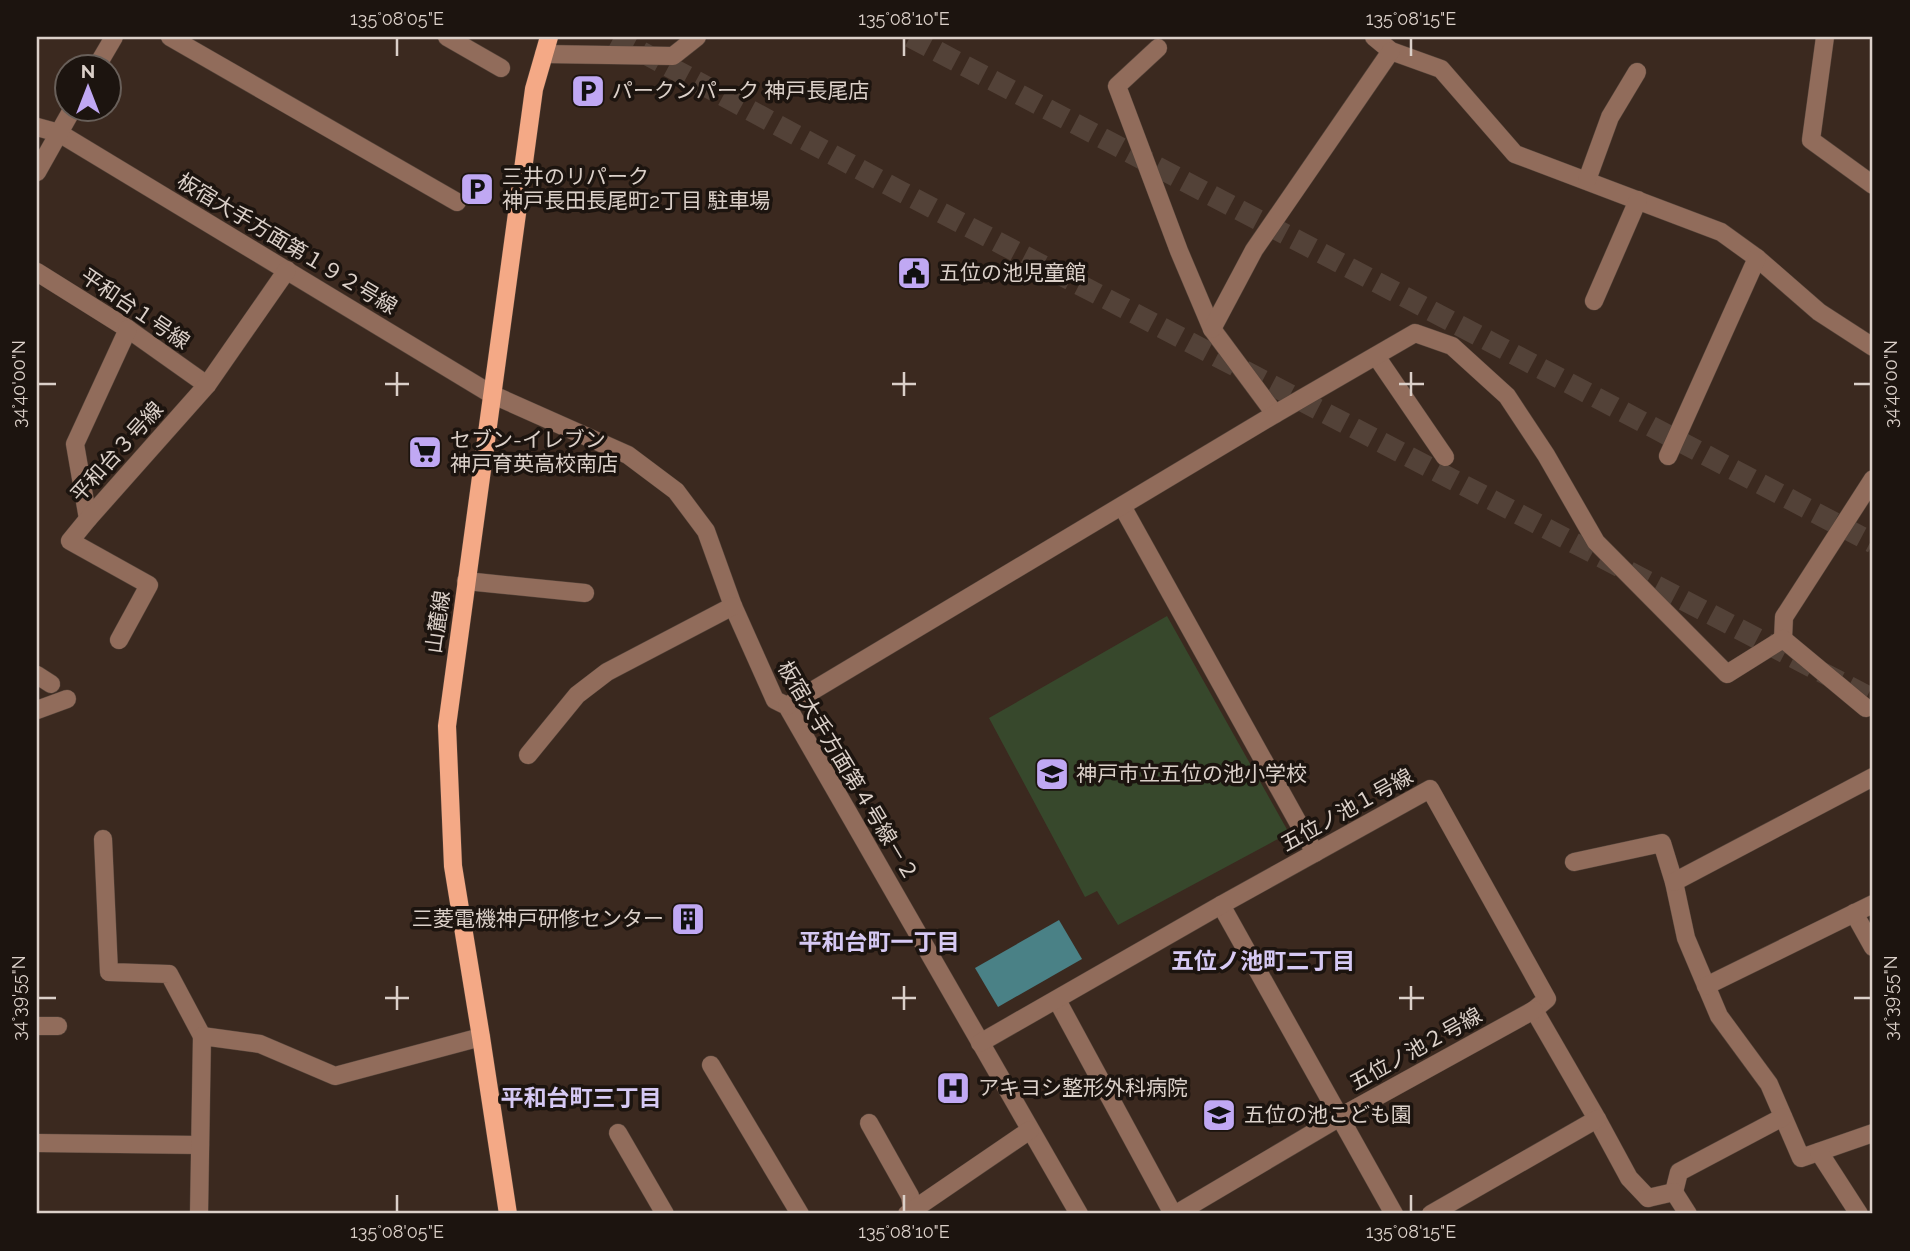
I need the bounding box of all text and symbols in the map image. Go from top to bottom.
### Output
text: 135°08'05"E [350,8,444,29]
text: 135°08'10"E [858,8,950,29]
text: 135°08'15"E [1366,8,1456,29]
north arrow [52,52,122,122]
text: N [81,60,95,82]
parking icon: パークンパーク 神戸長尾店 [569,72,607,110]
place label: パークンパーク 神戸長尾店 [612,78,869,103]
place label: 三井のリパーク 神戸長田長尾町2丁目 駐車場 [502,164,770,213]
street label: 板宿大手方面第１９２号線 [173,168,402,319]
parking icon: 三井のリパーク 神戸長田長尾町2丁目 駐車場 [458,170,496,208]
public building icon: 五位の池児童館 [895,254,933,292]
place label: 五位の池児童館 [939,260,1086,285]
street label: 平和台１号線 [76,263,194,354]
text: 34°40'00"N [8,340,29,428]
text: 34°40'00"N [1880,340,1901,428]
street label: 平和台３号線 [65,396,168,507]
place label: セブン-イレブン 神戸育英高校南店 [450,427,618,476]
supermarket icon: セブン-イレブン 神戸育英高校南店 [406,433,444,471]
street label: 山麓線 [421,589,454,655]
street label: 板宿大手方面第４号線－２ [773,656,924,885]
school or university icon: 神戸市立五位の池小学校 [1033,755,1071,793]
place label: 神戸市立五位の池小学校 [1076,761,1307,786]
street label: 五位ノ池１号線 [1276,763,1417,856]
building icon: 三菱電機神戸研修センター [669,900,707,938]
place label: 三菱電機神戸研修センター [412,906,664,931]
district label: 平和台町一丁目 [799,928,960,955]
district label: 五位ノ池町二丁目 [1171,947,1355,974]
text: 34°39'55"N [8,955,29,1041]
text: 34°39'55"N [1880,955,1901,1041]
street label: 五位ノ池２号線 [1345,1002,1486,1095]
hospital icon: アキヨシ整形外科病院 [934,1069,972,1107]
place label: アキヨシ整形外科病院 [978,1075,1188,1100]
district label: 平和台町三丁目 [501,1084,662,1111]
school or university icon: 五位の池こども園 [1200,1096,1238,1134]
place label: 五位の池こども園 [1244,1102,1412,1127]
text: 135°08'05"E [350,1221,444,1242]
text: 135°08'10"E [858,1221,950,1242]
text: 135°08'15"E [1366,1221,1456,1242]

